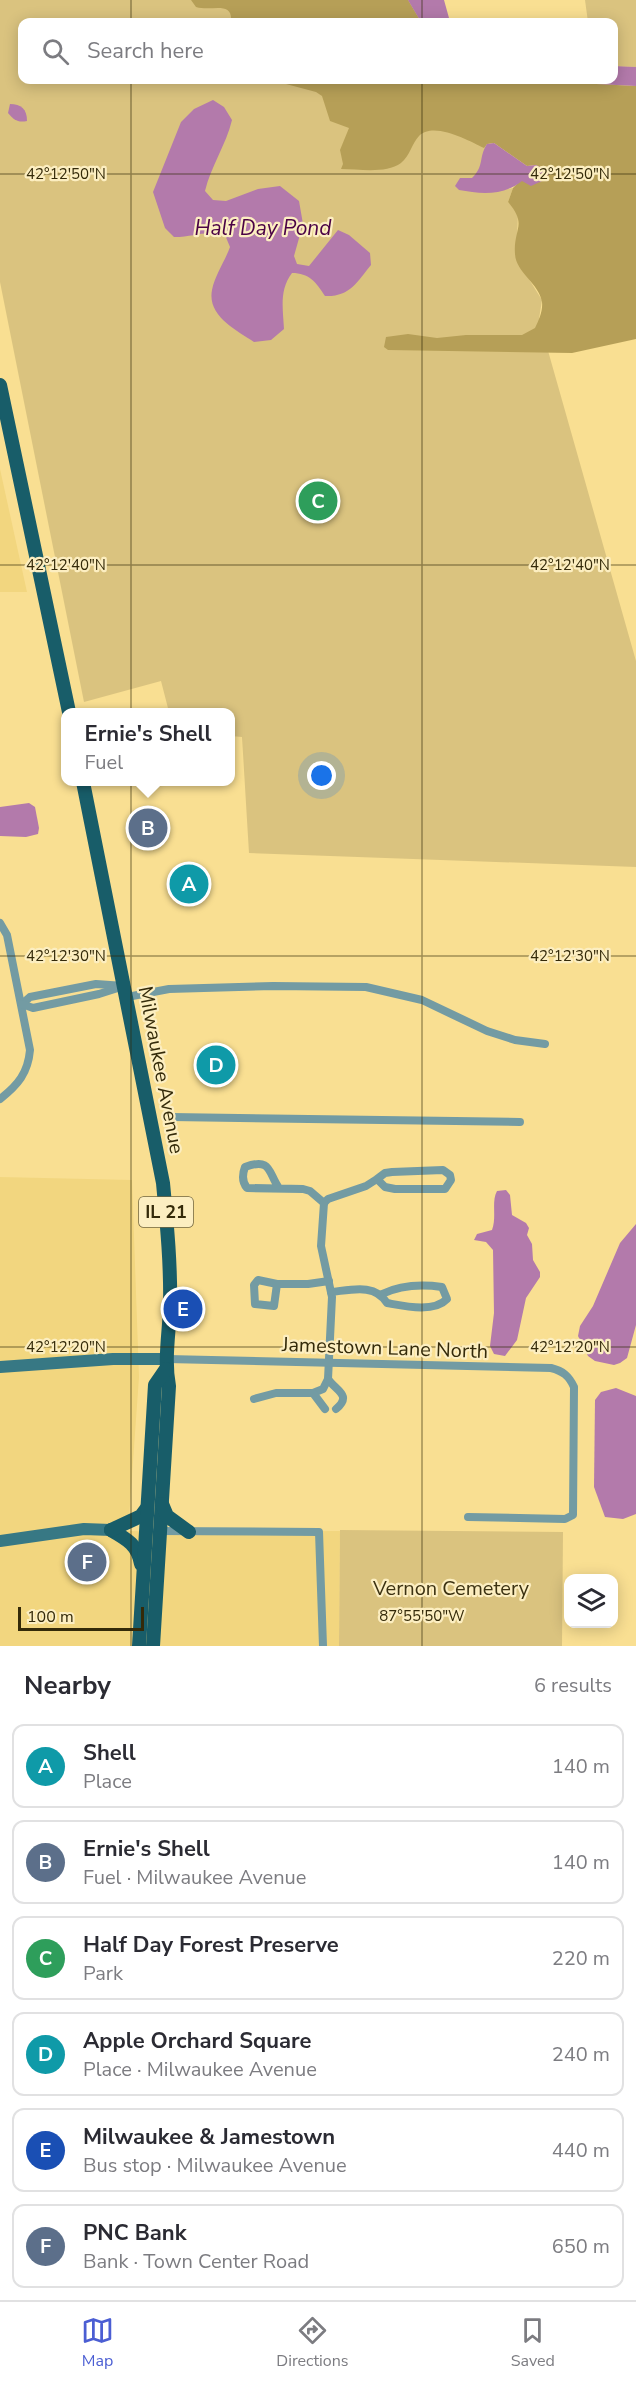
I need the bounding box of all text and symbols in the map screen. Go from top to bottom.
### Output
search box [18,18,618,84]
icon: search [39,35,72,68]
text: Search here [87,36,204,66]
text: 42°12'50"N [26,164,106,184]
text: 42°12'50"N [530,164,610,184]
water label: Half Day Pond [194,214,332,242]
pin: C [298,478,338,524]
text: 42°12'40"N [26,555,106,575]
text: 42°12'40"N [530,555,610,575]
popup [61,708,235,786]
text: Ernie's Shell [85,719,211,749]
text: Fuel [85,749,123,776]
your location [307,761,336,790]
pin: B [128,806,168,850]
pin: A [170,862,208,906]
text: 42°12'30"N [26,946,106,966]
text: 42°12'30"N [530,946,610,966]
street label: Milwaukee Avenue [132,984,190,1156]
pin: D [196,1042,236,1088]
road number: IL 21 [139,1197,193,1227]
pin: E [164,1286,202,1332]
street label: Jamestown Lane North [281,1331,488,1365]
text: 42°12'20"N [26,1337,106,1357]
text: 42°12'20"N [530,1337,610,1357]
pin: F [68,1540,106,1584]
map controls [564,1574,618,1628]
button: layers [564,1574,618,1628]
park label: Vernon Cemetery [372,1575,530,1602]
scale bar [18,1604,144,1632]
text: 100 m [27,1606,74,1628]
text: 87°55'50"W [379,1606,465,1626]
text: Nearby [24,1668,111,1703]
text: 6 results [534,1672,612,1699]
text: Shell [83,1738,136,1768]
text: A [38,1753,53,1780]
text: 140 m [552,1753,610,1780]
text: Place [83,1768,132,1795]
text: Ernie's Shell [83,1834,210,1864]
text: B [39,1849,52,1876]
text: 140 m [552,1849,610,1876]
text: Fuel · Milwaukee Avenue [83,1864,306,1891]
text: Half Day Forest Preserve [83,1930,339,1960]
text: C [39,1945,52,1972]
text: 220 m [552,1945,610,1972]
text: Park [83,1960,123,1987]
text: Apple Orchard Square [83,2026,311,2056]
text: D [38,2041,53,2068]
text: 240 m [552,2041,610,2068]
text: Place · Milwaukee Avenue [83,2056,317,2083]
text: Milwaukee & Jamestown [83,2122,335,2152]
text: E [40,2137,51,2164]
text: 440 m [552,2137,610,2164]
text: Bus stop · Milwaukee Avenue [83,2152,347,2179]
text: PNC Bank [83,2218,187,2248]
text: F [40,2233,51,2260]
text: 650 m [552,2233,610,2260]
text: Bank · Town Center Road [83,2248,309,2275]
tab: Map [81,2314,114,2372]
tab: Directions [276,2314,348,2372]
tab: Saved [511,2314,555,2372]

